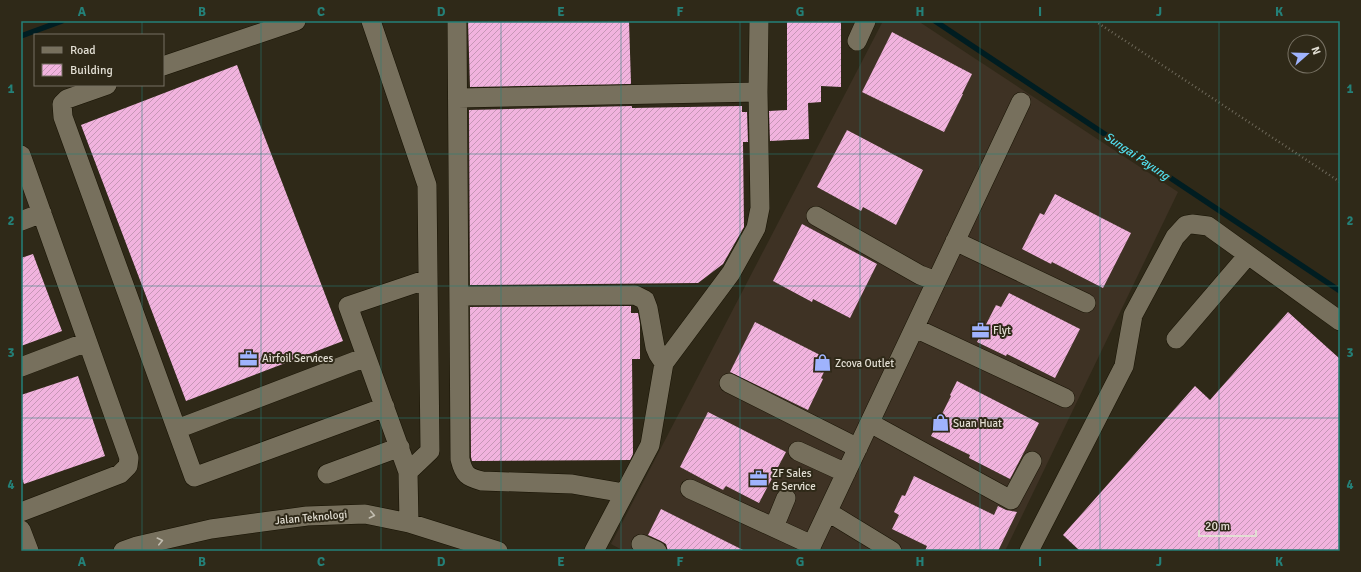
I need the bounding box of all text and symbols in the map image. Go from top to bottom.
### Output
text: A [78,4,87,20]
text: B [198,4,206,20]
text: C [317,4,325,20]
text: D [437,4,446,20]
text: E [557,4,565,20]
text: F [677,4,684,20]
text: G [796,4,804,20]
text: H [916,4,924,20]
text: I [1038,4,1042,20]
text: J [1156,4,1162,20]
text: K [1275,4,1283,20]
legend [34,34,164,86]
north arrow [1287,34,1327,74]
text: Road [70,43,96,58]
text: N [1309,45,1323,57]
text: Building [70,63,113,78]
text: 1 [7,81,15,97]
text: 1 [1346,81,1354,97]
water label: Sungai Payung [1101,129,1174,185]
text: 2 [7,213,15,229]
text: 2 [1346,213,1354,229]
office icon: Flyt [970,320,990,340]
place label: Flyt [993,324,1011,337]
text: 3 [7,345,15,361]
text: 3 [1346,345,1354,361]
office icon: Airfoil Services [239,348,259,368]
place label: Airfoil Services [262,352,333,365]
shop icon: Zcova Outlet [812,353,832,373]
place label: Zcova Outlet [835,357,894,370]
shop icon: Suan Huat [930,413,950,433]
place label: Suan Huat [953,417,1002,430]
place label: ZF Sales & Service [772,467,816,493]
office icon: ZF Sales & Service [749,469,769,489]
text: 4 [7,477,15,493]
text: 4 [1346,477,1354,493]
street label: Jalan Teknologi [274,508,348,527]
one-way arrow [369,511,375,519]
scale bar [1199,512,1256,538]
text: 20 m [1205,519,1230,534]
one-way arrow [157,537,164,545]
text: A [78,554,87,570]
text: B [198,554,206,570]
text: C [317,554,325,570]
text: D [437,554,446,570]
text: E [557,554,565,570]
text: F [677,554,684,570]
text: G [796,554,804,570]
text: H [916,554,924,570]
text: I [1038,554,1042,570]
text: J [1156,554,1162,570]
text: K [1275,554,1283,570]

